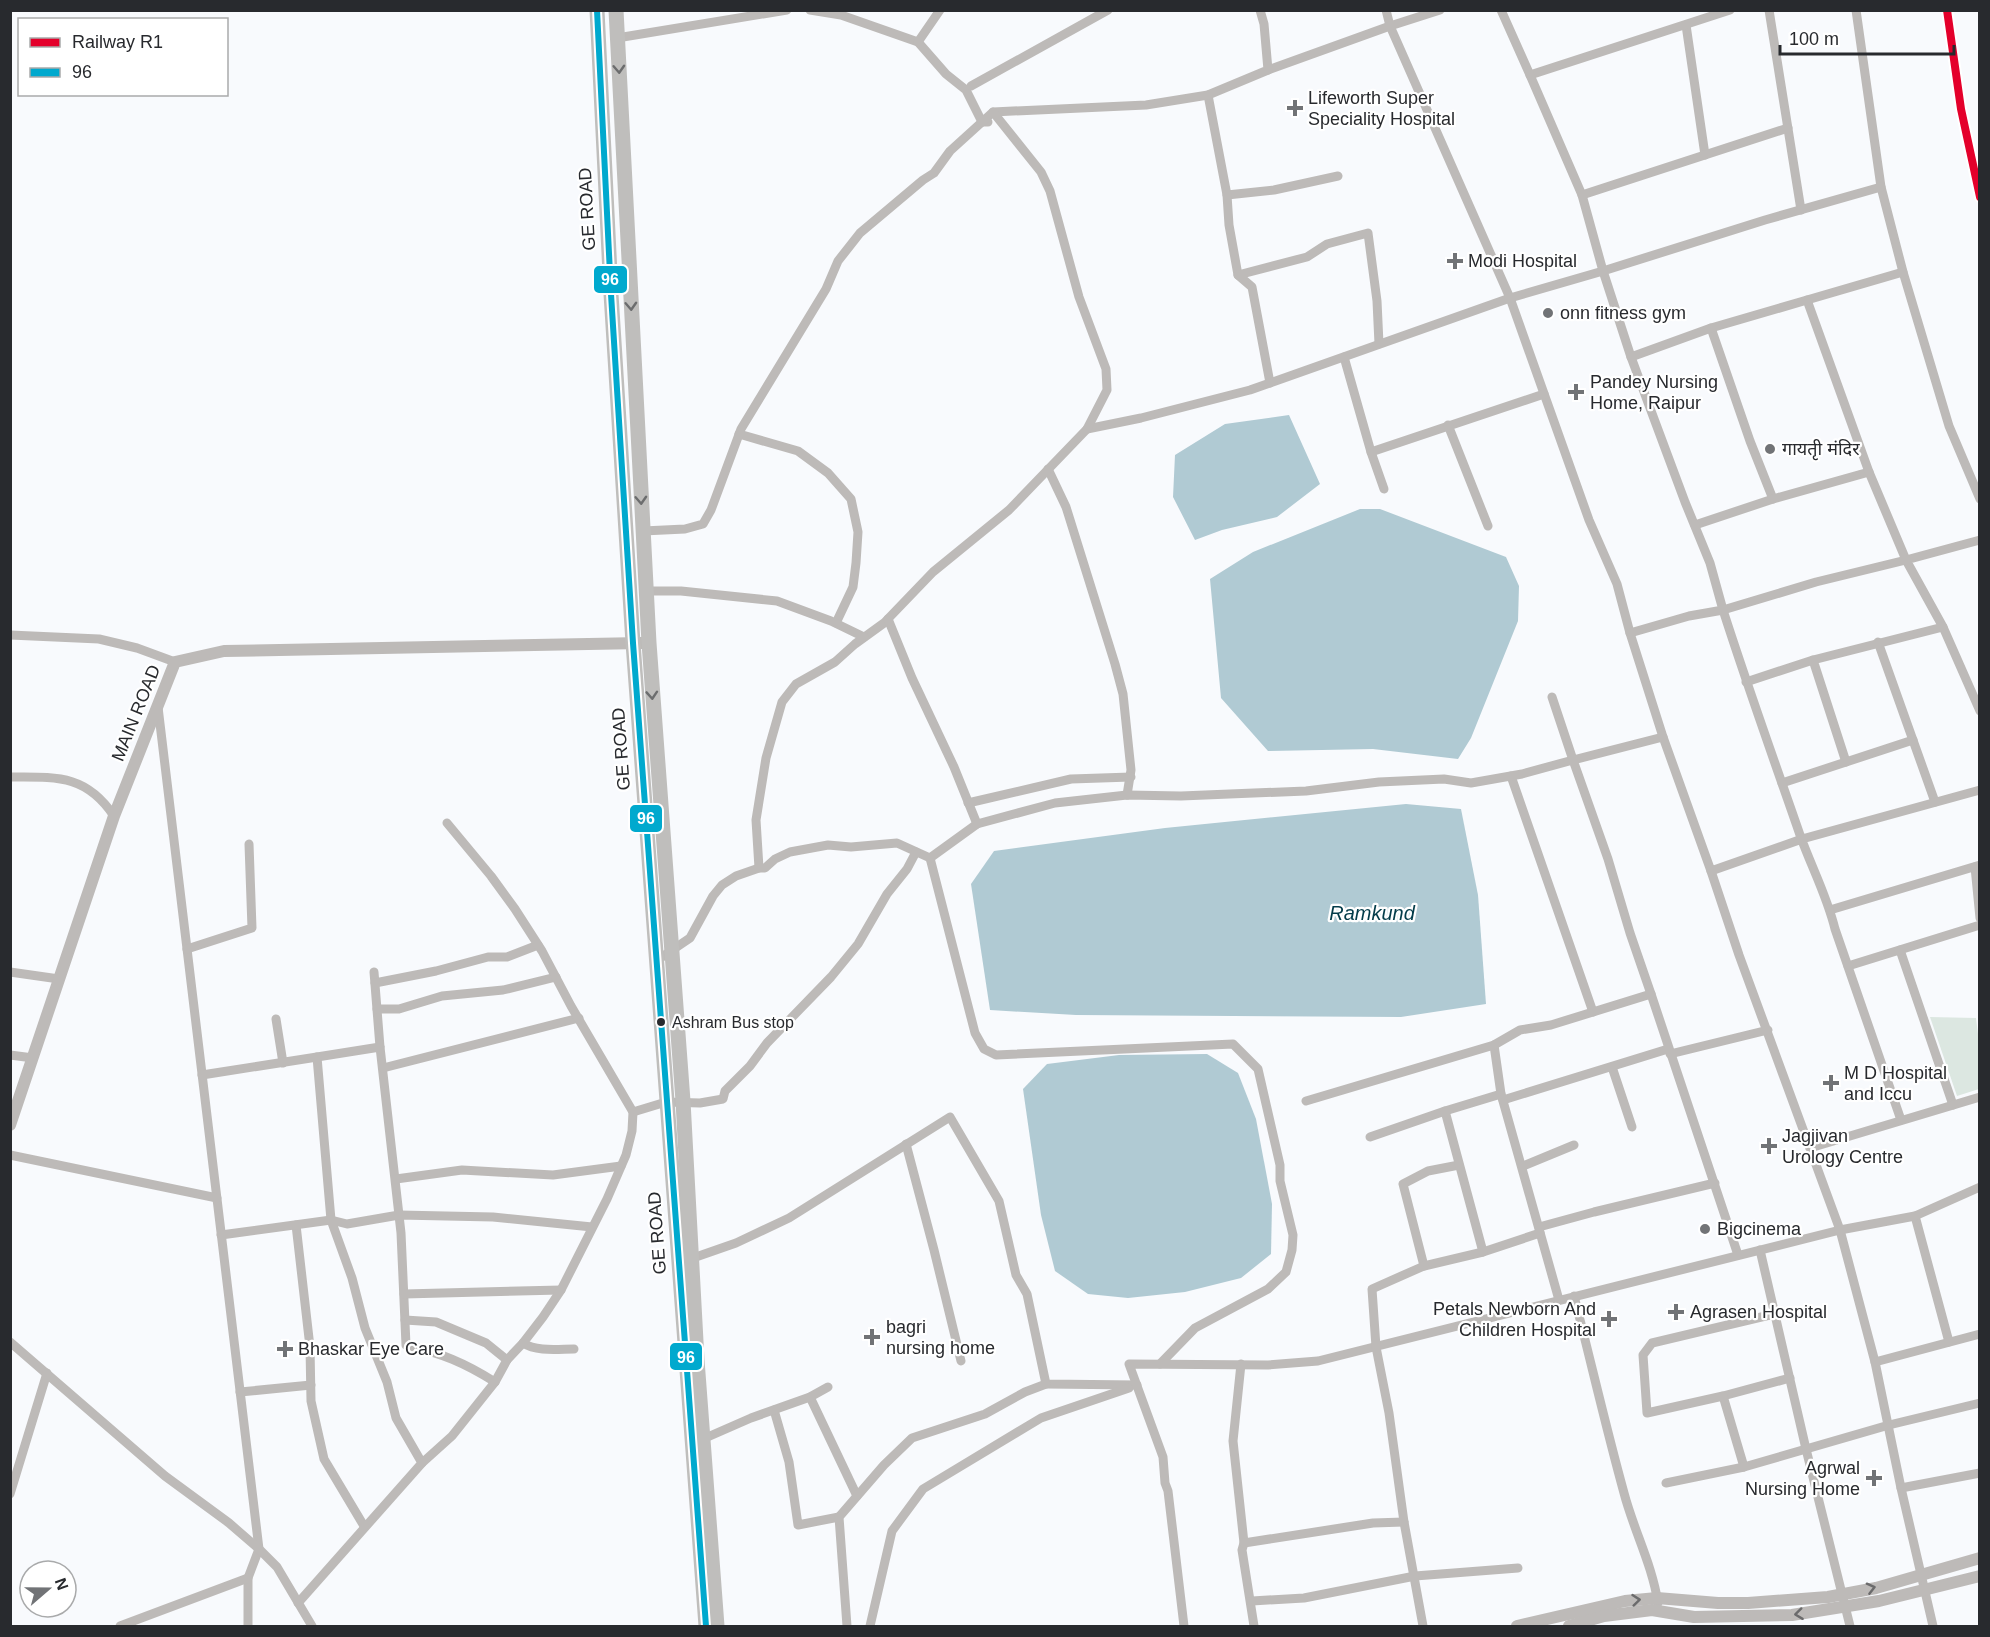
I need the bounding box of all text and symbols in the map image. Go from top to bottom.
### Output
legend [18,18,228,96]
scale bar [1780,18,1954,56]
text: 100 m [1789,29,1839,49]
text: Railway R1 [72,32,163,52]
text: 96 [72,62,92,82]
one-way arrow [612,64,625,73]
place label: Lifeworth Super Speciality Hospital [1308,88,1455,129]
marker: Lifeworth Super Speciality Hospital [1286,99,1304,117]
street label: GE ROAD [575,167,599,251]
place label: Modi Hospital [1468,251,1577,271]
marker: Modi Hospital [1446,252,1464,270]
line badge: 96 [593,265,628,294]
text: 96 [601,271,619,288]
one-way arrow [624,301,637,310]
place label: onn fitness gym [1560,303,1686,323]
marker: onn fitness gym [1541,306,1555,320]
place label: Pandey Nursing Home, Raipur [1590,372,1718,413]
marker: Pandey Nursing Home, Raipur [1567,383,1585,401]
place label: गायतृी मंदिर [1782,439,1860,461]
marker: गायतृी मंदिर [1763,442,1777,456]
one-way arrow [635,496,648,505]
street label: MAIN ROAD [108,662,164,764]
one-way arrow [646,691,659,700]
street label: GE ROAD [608,707,634,791]
line badge: 96 [629,804,663,833]
text: 96 [637,810,655,827]
water label: Ramkund [1329,902,1416,924]
place label: Ashram Bus stop [672,1014,794,1031]
marker: Ashram Bus stop [655,1016,667,1028]
place label: M D Hospital and Iccu [1844,1063,1947,1104]
marker: M D Hospital and Iccu [1822,1074,1840,1092]
place label: Jagjivan Urology Centre [1782,1126,1903,1167]
marker: Jagjivan Urology Centre [1760,1137,1778,1155]
street label: GE ROAD [644,1191,670,1275]
place label: Bigcinema [1717,1219,1802,1239]
marker: Bigcinema [1698,1222,1712,1236]
place label: Petals Newborn And Children Hospital [1433,1299,1596,1340]
place label: Agrasen Hospital [1690,1302,1827,1322]
marker: Agrasen Hospital [1667,1303,1685,1321]
marker: Petals Newborn And Children Hospital [1600,1310,1618,1328]
place label: bagri nursing home [886,1317,995,1358]
marker: bagri nursing home [863,1328,881,1346]
place label: Bhaskar Eye Care [298,1339,444,1359]
marker: Bhaskar Eye Care [276,1340,294,1358]
line badge: 96 [669,1342,703,1371]
text: 96 [677,1349,695,1366]
place label: Agrwal Nursing Home [1745,1458,1860,1499]
marker: Agrwal Nursing Home [1865,1469,1883,1487]
north arrow [18,1559,78,1619]
text: N [52,1576,72,1592]
one-way arrow [1866,1583,1876,1596]
one-way arrow [1631,1594,1640,1607]
one-way arrow [1795,1608,1804,1620]

